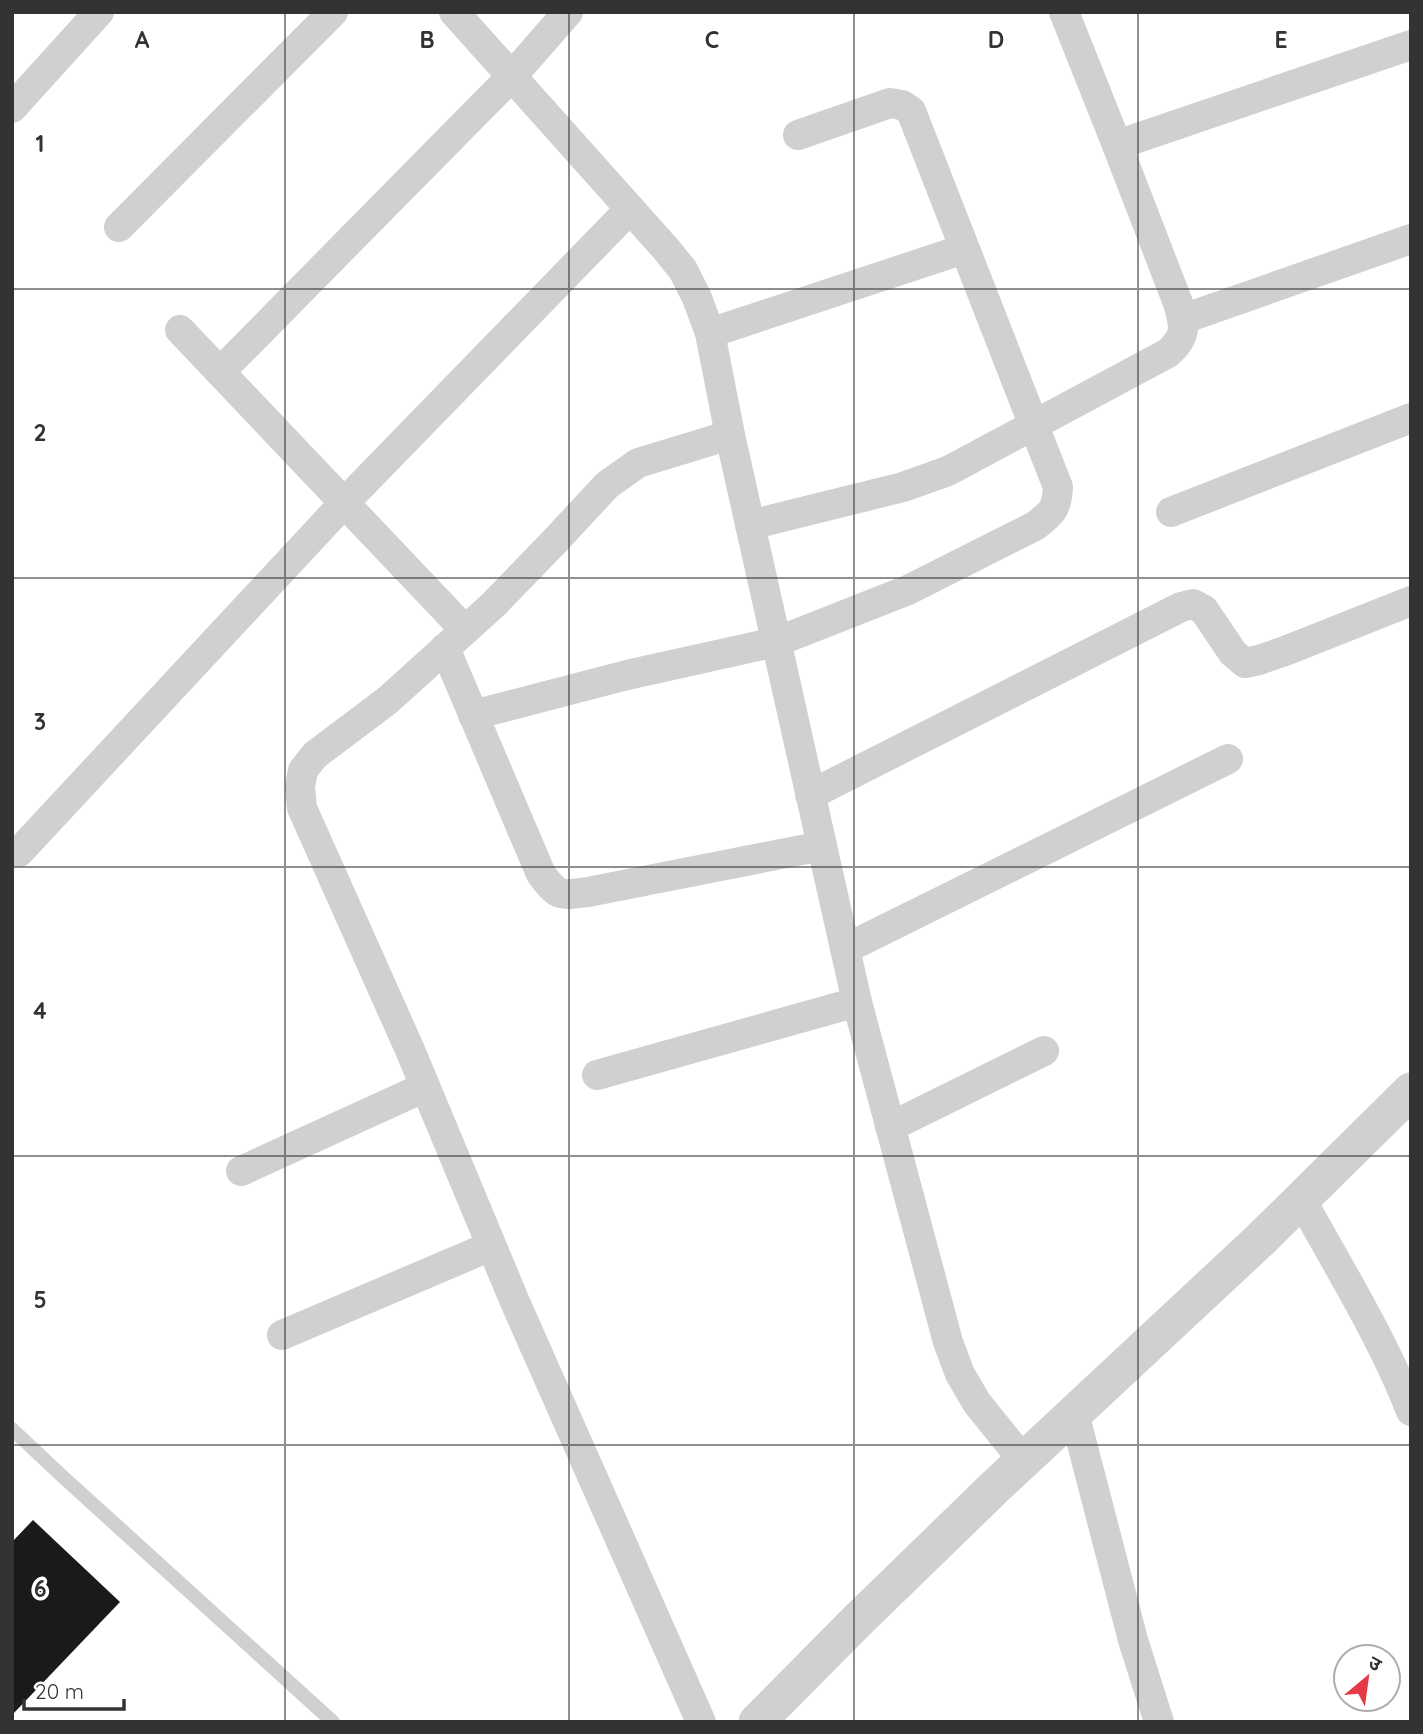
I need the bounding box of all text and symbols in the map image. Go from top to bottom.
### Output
text: A [135,25,150,54]
text: B [419,25,435,54]
text: C [705,25,719,54]
text: D [988,25,1004,54]
text: E [1274,25,1288,54]
text: 1 [36,129,44,158]
text: 2 [33,418,47,447]
text: 3 [34,707,46,736]
text: 4 [33,996,47,1025]
text: 5 [33,1285,47,1314]
text: 6 [34,1574,46,1603]
north arrow [1332,1643,1402,1713]
text: उ [1365,1650,1387,1677]
scale bar [24,1668,124,1712]
text: 20 m [35,1678,84,1704]

